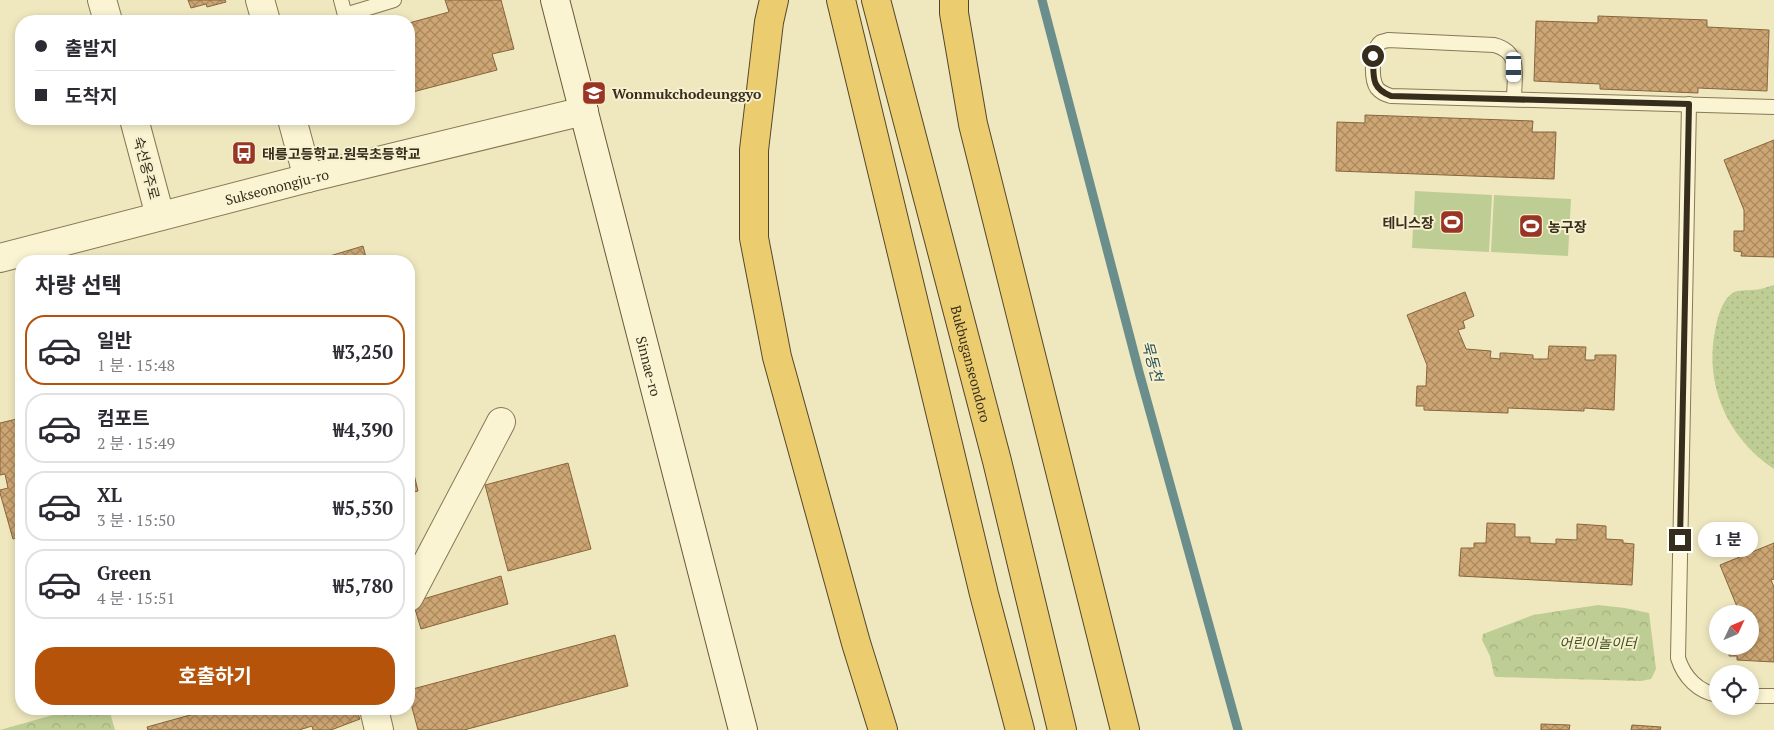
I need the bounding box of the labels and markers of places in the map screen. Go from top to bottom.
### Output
school or university icon: Wonmukchodeunggyo [581,80,607,106]
place label: Wonmukchodeunggyo [612,84,761,103]
bus stop icon: 태릉고등학교.원묵초등학교 [231,140,257,166]
place label: 태릉고등학교.원묵초등학교 [262,144,421,163]
sports icon: 테니스장 [1439,209,1465,235]
place label: 테니스장 [1382,213,1434,232]
sports icon: 농구장 [1518,213,1544,239]
place label: 농구장 [1548,217,1587,236]

